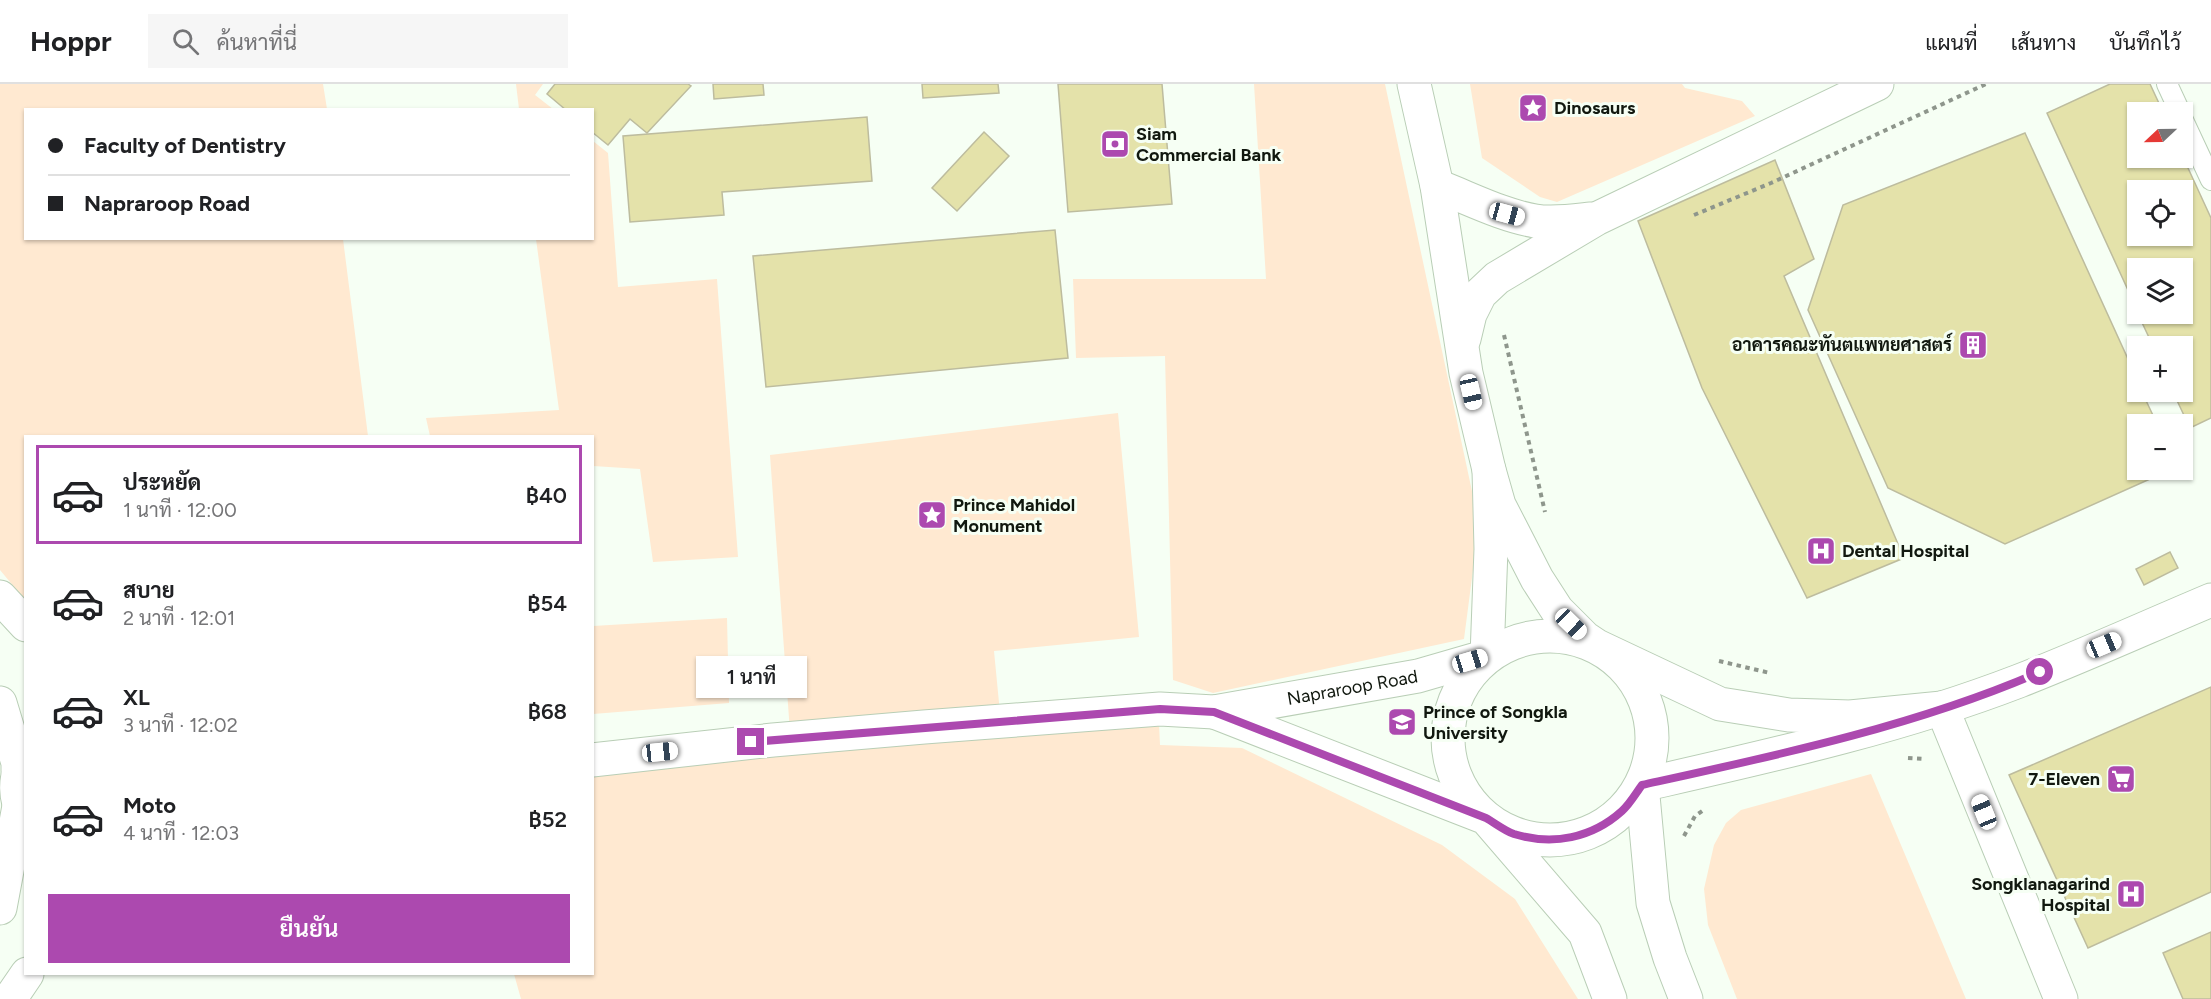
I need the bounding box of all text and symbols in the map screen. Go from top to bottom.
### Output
search box [148,14,568,68]
text: Hoppr [30,24,112,58]
icon: search [169,25,202,58]
text: ค้นหาที่นี่ [217,29,297,56]
text: แผนที่ [1925,30,1978,55]
text: เส้นทาง [2011,30,2076,55]
text: บันทึกไว้ [2109,30,2181,55]
place icon: Dinosaurs [1517,92,1549,124]
place label: Dinosaurs [1554,97,1636,119]
north arrow [2127,102,2193,168]
map controls [2127,102,2193,480]
place label: Siam Commercial Bank [1136,123,1281,166]
bank icon: Siam Commercial Bank [1099,128,1131,160]
text: Faculty of Dentistry [84,132,286,159]
button: locate [2127,180,2193,246]
text: Napraroop Road [84,190,250,217]
car [1487,201,1527,227]
button: layers [2127,258,2193,324]
building icon: อาคารคณะทันตแพทยศาสตร์ [1957,329,1989,361]
place label: อาคารคณะทันตแพทยศาสตร์ [1732,332,1953,356]
button: + [2127,336,2193,402]
car [1458,372,1484,412]
button: − [2127,414,2193,480]
icon: car [51,468,105,522]
text: ประหยัด [123,469,201,496]
text: ฿40 [526,482,567,509]
place label: Prince Mahidol Monument [953,494,1075,537]
text: 1 นาที · 12:00 [123,498,237,522]
place icon: Prince Mahidol Monument [916,499,948,531]
hospital icon: Dental Hospital [1805,535,1837,567]
place label: Dental Hospital [1842,540,1969,562]
icon: car [51,576,105,630]
text: สบาย [123,577,175,604]
text: ฿54 [527,590,567,617]
car [1552,605,1590,643]
text: 2 นาที · 12:01 [123,606,235,630]
car [2084,630,2124,660]
car [1450,647,1490,675]
callout: 1 นาที [696,655,807,697]
route start [2026,658,2053,685]
text: 1 นาที [727,665,776,689]
street label: Napraroop Road [1285,665,1420,710]
icon: car [51,684,105,738]
text: XL [123,684,150,711]
text: ฿68 [528,698,567,725]
place label: Prince of Songkla University [1423,701,1568,744]
school or university icon: Prince of Songkla University [1386,706,1418,738]
text: 3 นาที · 12:02 [123,713,238,737]
route end [737,728,764,755]
car [641,741,679,763]
supermarket icon: 7-Eleven [2105,763,2137,795]
place label: 7-Eleven [2028,768,2100,790]
icon: car [51,792,105,846]
text: Moto [123,792,176,819]
car [1969,792,1999,832]
text: ฿52 [529,806,567,833]
text: 4 นาที · 12:03 [123,821,239,845]
place label: Songklanagarind Hospital [1971,873,2110,916]
hospital icon: Songklanagarind Hospital [2115,878,2147,910]
button: ยืนยัน [48,894,570,963]

